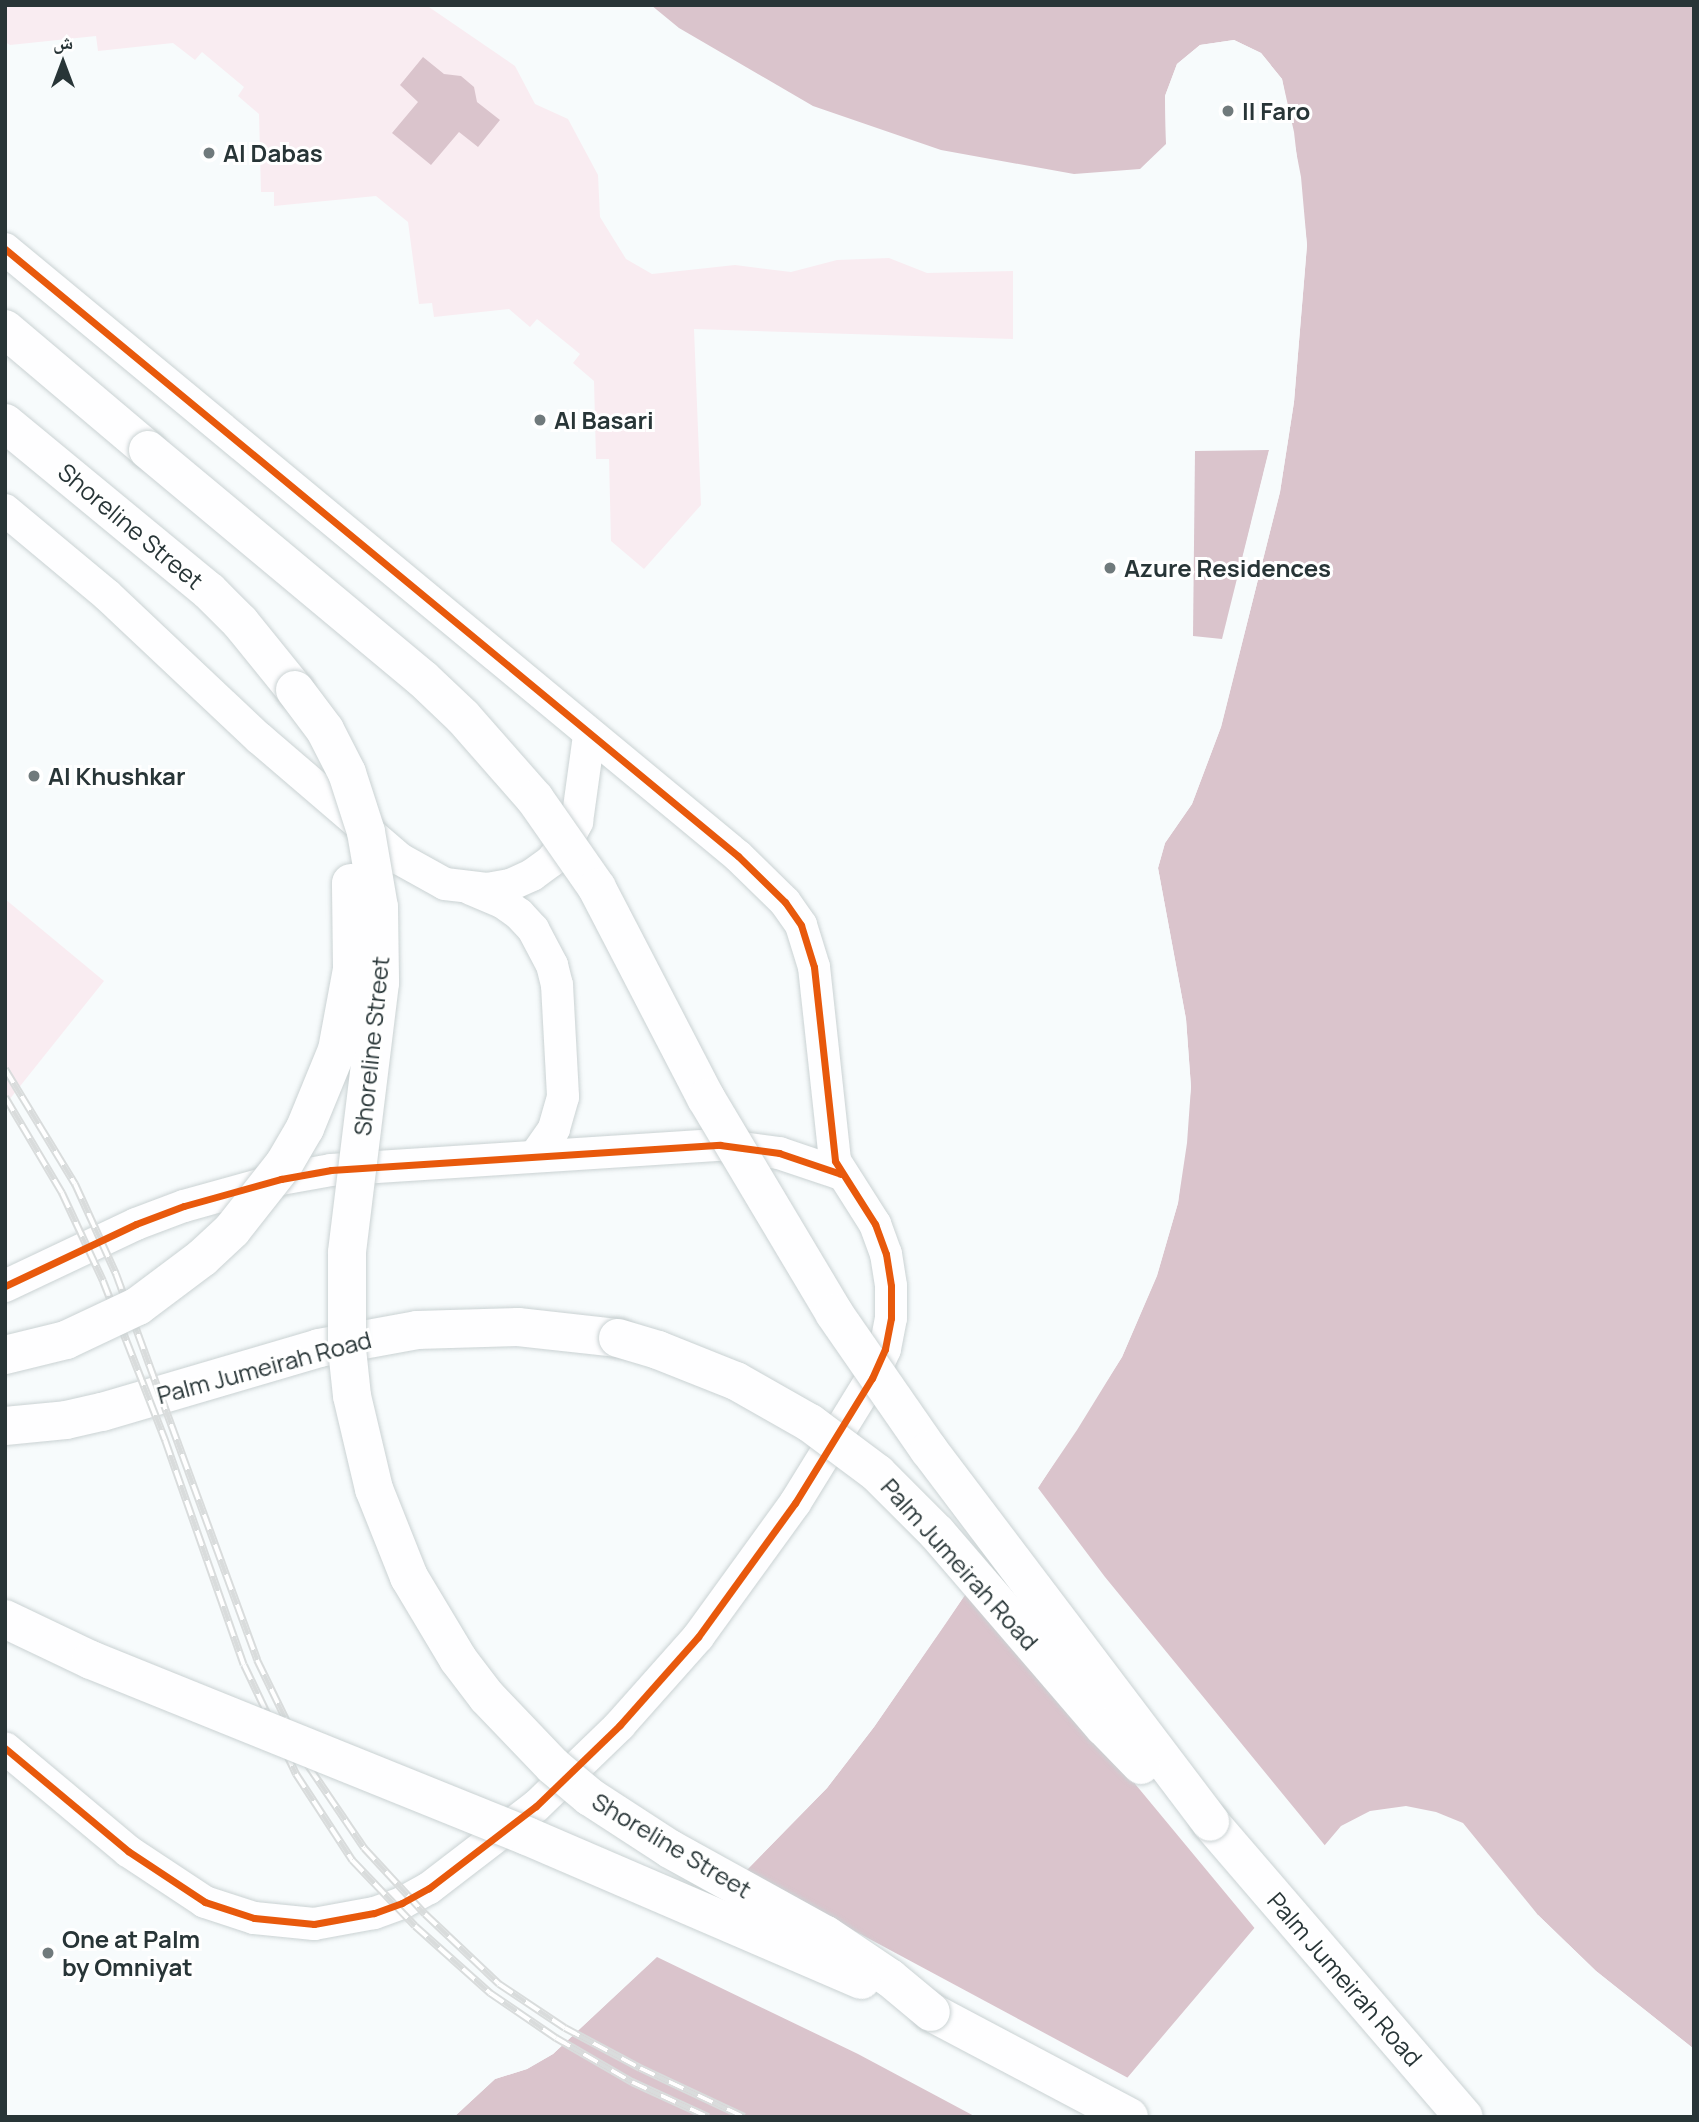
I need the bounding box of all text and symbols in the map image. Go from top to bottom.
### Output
north arrow [28,28,98,98]
text: ش [53,29,73,55]
place label: Il Faro [1242,97,1310,125]
marker: Il Faro [1220,103,1236,119]
place label: Al Dabas [223,139,323,167]
marker: Al Dabas [201,145,217,161]
place label: Al Basari [554,406,654,434]
marker: Al Basari [532,412,548,428]
street label: Shoreline Street [53,457,209,595]
place label: Azure Residences [1124,554,1331,582]
marker: Azure Residences [1102,560,1118,576]
place label: Al Khushkar [48,762,185,790]
marker: Al Khushkar [26,768,42,784]
street label: Shoreline Street [347,955,395,1137]
street label: Palm Jumeirah Road [154,1325,374,1409]
street label: Palm Jumeirah Road [875,1472,1045,1656]
street label: Shoreline Street [587,1786,757,1904]
street label: Palm Jumeirah Road [1262,1886,1428,2072]
place label: One at Palm by Omniyat [62,1925,200,1981]
marker: One at Palm by Omniyat [40,1945,56,1961]

